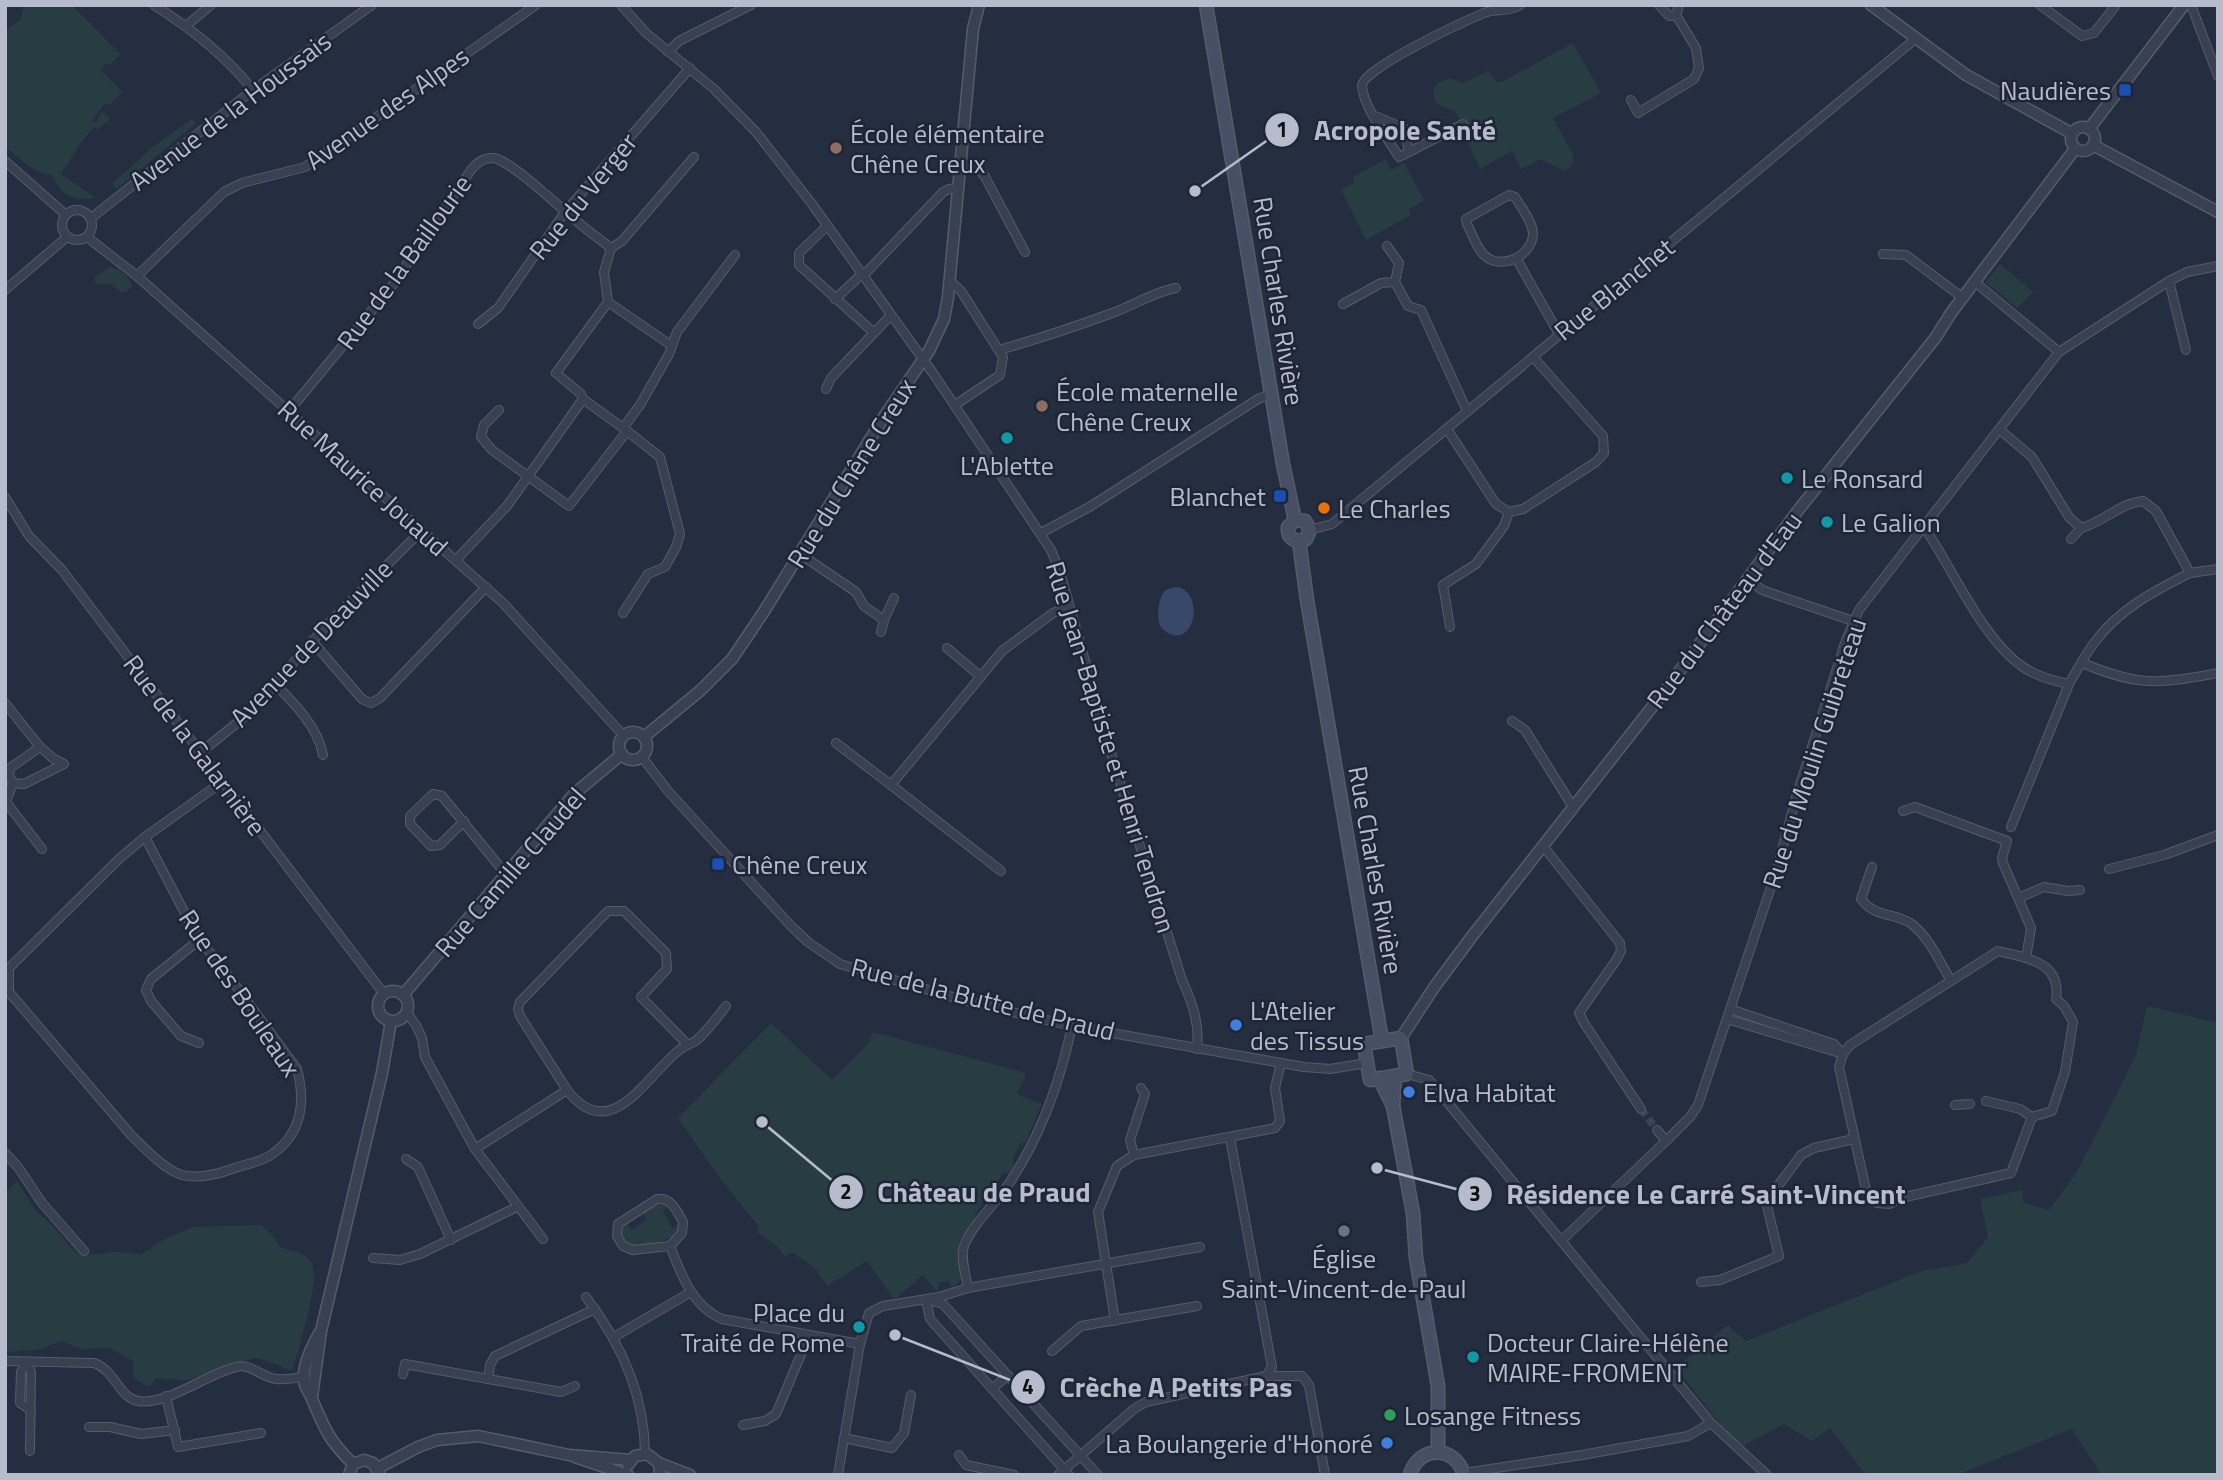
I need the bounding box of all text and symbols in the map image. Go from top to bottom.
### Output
street label: Avenue de la Houssais [121,22,339,200]
street label: Avenue des Alpes [297,37,477,179]
place label: Naudières [2000,71,2111,110]
marker: Naudières [2117,82,2133,98]
callout: Acropole Santé [1264,106,1510,155]
text: Acropole Santé [1314,108,1496,151]
text: 1 [1276,113,1288,145]
place label: École élémentaire Chêne Creux [850,114,1045,183]
street label: Rue du Verger [520,124,646,268]
marker: École élémentaire Chêne Creux [828,140,844,156]
street label: Rue de la Baillourie [327,166,481,358]
street label: Rue Charles Rivière [1243,194,1315,408]
street label: Rue Blanchet [1545,228,1683,350]
street label: Rue du Chêne Creux [777,370,925,576]
place label: École maternelle Chêne Creux [1056,372,1238,441]
street label: Rue Maurice Jouaud [269,391,457,565]
marker: École maternelle Chêne Creux [1034,398,1050,414]
marker: L'Ablette [999,430,1015,446]
place label: L'Ablette [960,446,1054,485]
place label: Le Ronsard [1801,459,1923,498]
marker: Le Ronsard [1779,470,1795,486]
place label: Blanchet [1170,477,1266,516]
marker: Blanchet [1272,488,1288,504]
place label: Le Charles [1338,489,1451,528]
marker: Le Charles [1316,500,1332,516]
street label: Rue du Château d'Eau [1637,503,1811,717]
place label: Le Galion [1841,503,1941,542]
marker: Le Galion [1819,514,1835,530]
street label: Avenue de Deauville [221,550,401,736]
street label: Rue Jean-Baptiste et Henri Tendron [1036,557,1186,937]
street label: Rue du Moulin Guibreteau [1752,613,1876,893]
street label: Rue de la Galarnière [114,646,276,844]
street label: Rue Charles Rivière [1339,763,1413,977]
street label: Rue Camille Claudel [425,778,595,966]
place label: Chêne Creux [732,845,868,884]
marker: Chêne Creux [710,856,726,872]
street label: Rue des Bouleaux [169,901,311,1085]
street label: Rue de la Butte de Praud [847,947,1119,1051]
place label: L'Atelier des Tissus [1250,991,1364,1060]
marker: L'Atelier des Tissus [1228,1017,1244,1033]
place label: Elva Habitat [1423,1073,1556,1112]
marker: Elva Habitat [1401,1084,1417,1100]
callout: Château de Praud [828,1167,1105,1216]
text: Château de Praud [877,1170,1091,1213]
callout: Résidence Le Carré Saint-Vincent [1457,1170,1919,1219]
text: Résidence Le Carré Saint-Vincent [1506,1172,1906,1215]
text: 2 [840,1175,852,1207]
text: 3 [1469,1177,1481,1209]
marker: Église Saint-Vincent-de-Paul [1336,1223,1352,1239]
place label: Église Saint-Vincent-de-Paul [1221,1239,1467,1308]
place label: Place du Traité de Rome [681,1293,845,1362]
marker: Place du Traité de Rome [851,1319,867,1335]
place label: Docteur Claire-Hélène MAIRE-FROMENT [1487,1323,1729,1392]
marker: Docteur Claire-Hélène MAIRE-FROMENT [1465,1349,1481,1365]
callout: Crèche A Petits Pas [1011,1362,1307,1411]
text: Crèche A Petits Pas [1060,1365,1292,1408]
text: 4 [1022,1370,1034,1402]
place label: Losange Fitness [1404,1396,1581,1435]
marker: Losange Fitness [1382,1407,1398,1423]
place label: La Boulangerie d'Honoré [1105,1424,1373,1463]
marker: La Boulangerie d'Honoré [1379,1435,1395,1451]

